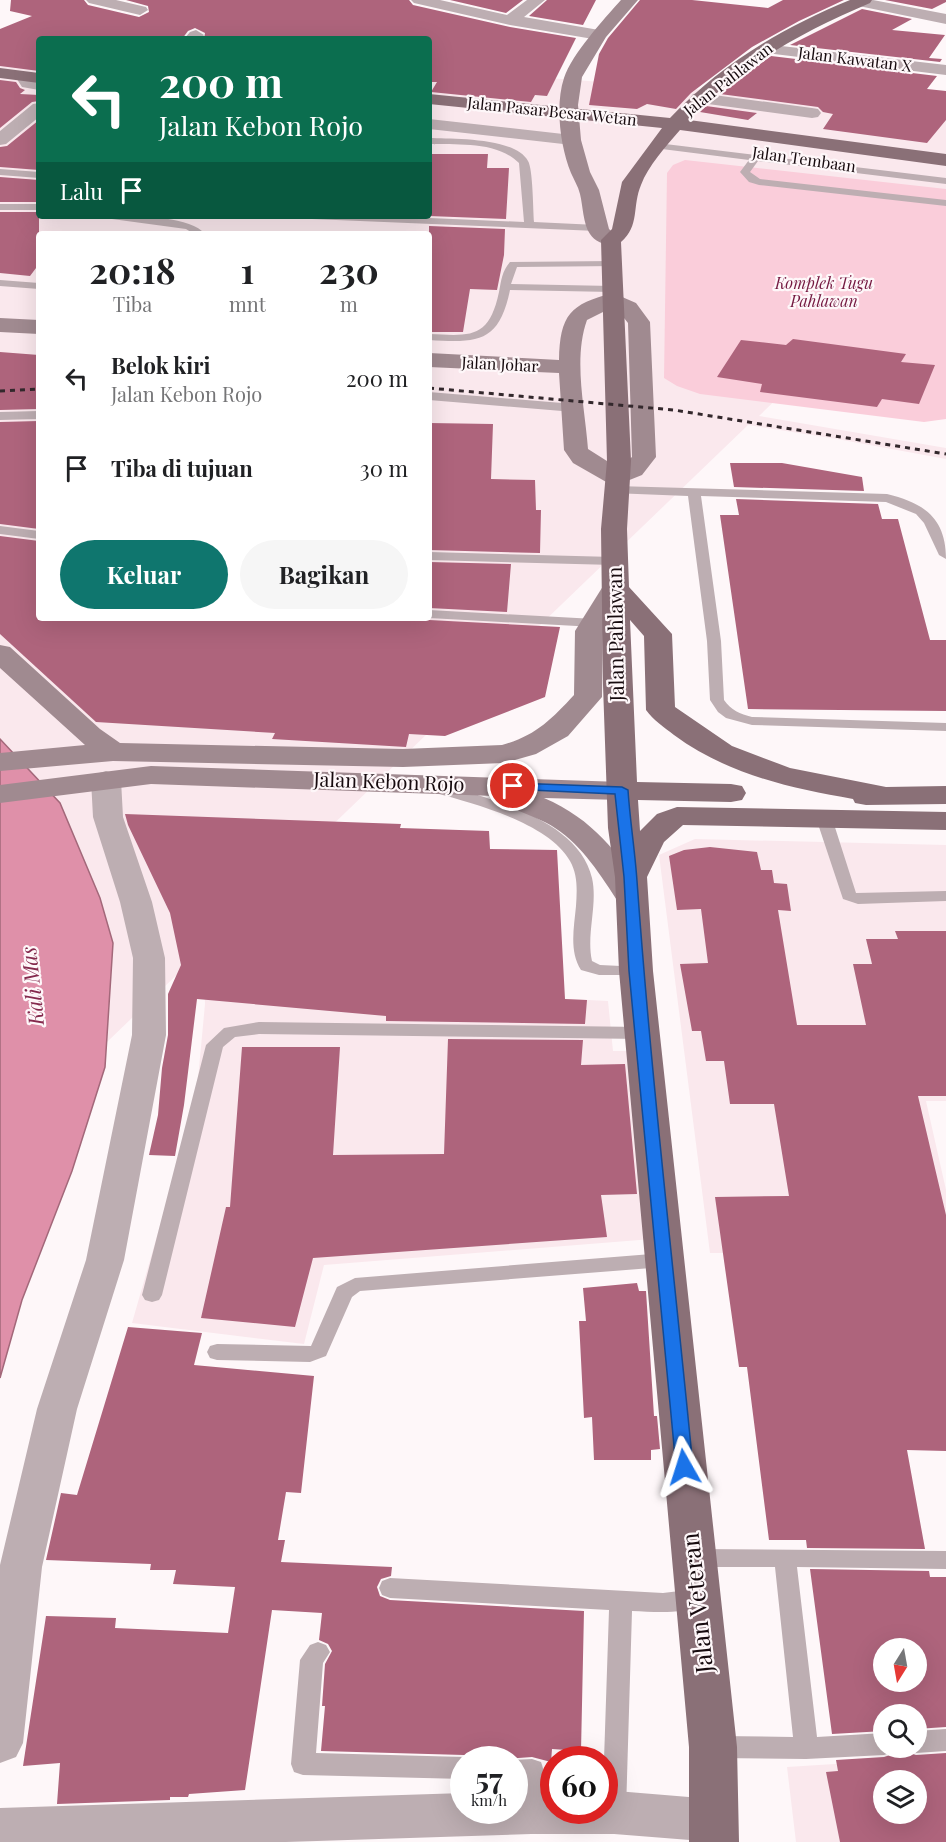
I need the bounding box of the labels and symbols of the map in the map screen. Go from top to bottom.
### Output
street label: Jalan Pahlawan [678,37,777,121]
street label: Jalan Kawatan X [796,41,914,76]
street label: Jalan Pasar Besar Wetan [465,91,638,130]
street label: Jalan Tembaan [750,141,858,176]
park label: Komplek Tugu Pahlawan [774,272,873,311]
street label: Jalan Johar [460,351,539,376]
street label: Jalan Pahlawan [600,566,629,703]
pin [487,760,538,811]
street label: Jalan Kebon Rojo [312,764,465,797]
water label: Kali Mas [13,946,49,1028]
position arrow [652,1435,716,1499]
street label: Jalan Veteran [673,1531,719,1676]
north arrow [873,1638,927,1692]
speed limit sign: 60 [540,1746,618,1824]

